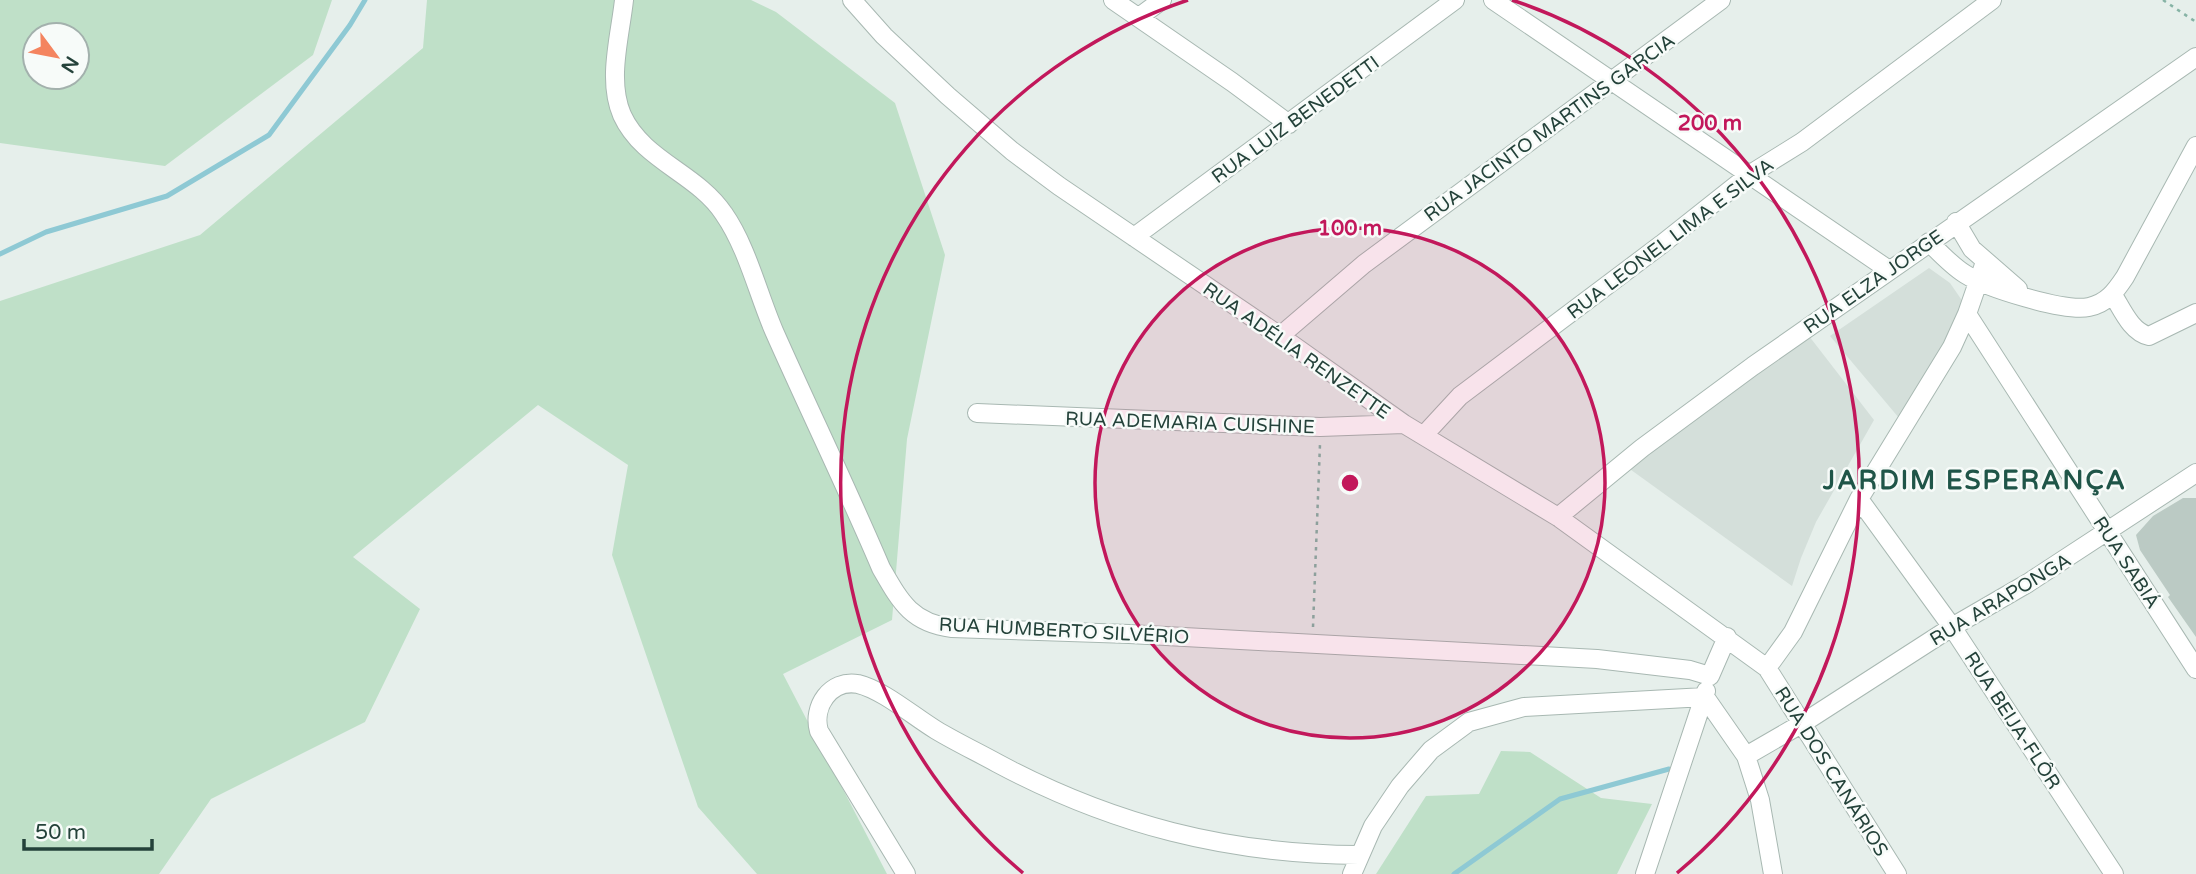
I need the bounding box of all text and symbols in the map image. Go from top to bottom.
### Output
north arrow [21,21,91,91]
street label: RUA JACINTO MARTINS GARCIA [1420,29,1679,226]
text: N [56,52,83,77]
street label: RUA LUIZ BENEDETTI [1208,52,1384,188]
text: 200 m [1678,111,1742,136]
street label: RUA LEONEL LIMA E SILVA [1563,154,1778,324]
text: 100 m [1318,216,1382,241]
street label: RUA ELZA JORGE [1800,225,1948,338]
street label: RUA ADÉLIA RENZETTE [1199,278,1394,424]
street label: RUA ADEMARIA CUISHINE [1065,408,1315,438]
district label: JARDIM ESPERANÇA [1822,465,2127,496]
centre of rings [1338,471,1362,495]
street label: RUA SABIÁ [2088,512,2165,613]
street label: RUA ARAPONGA [1926,549,2075,651]
street label: RUA HUMBERTO SILVÉRIO [938,613,1190,649]
street label: RUA BEIJA-FLÔR [1960,648,2065,793]
street label: RUA DOS CANÁRIOS [1770,682,1893,860]
scale bar [24,808,152,852]
text: 50 m [35,820,86,845]

